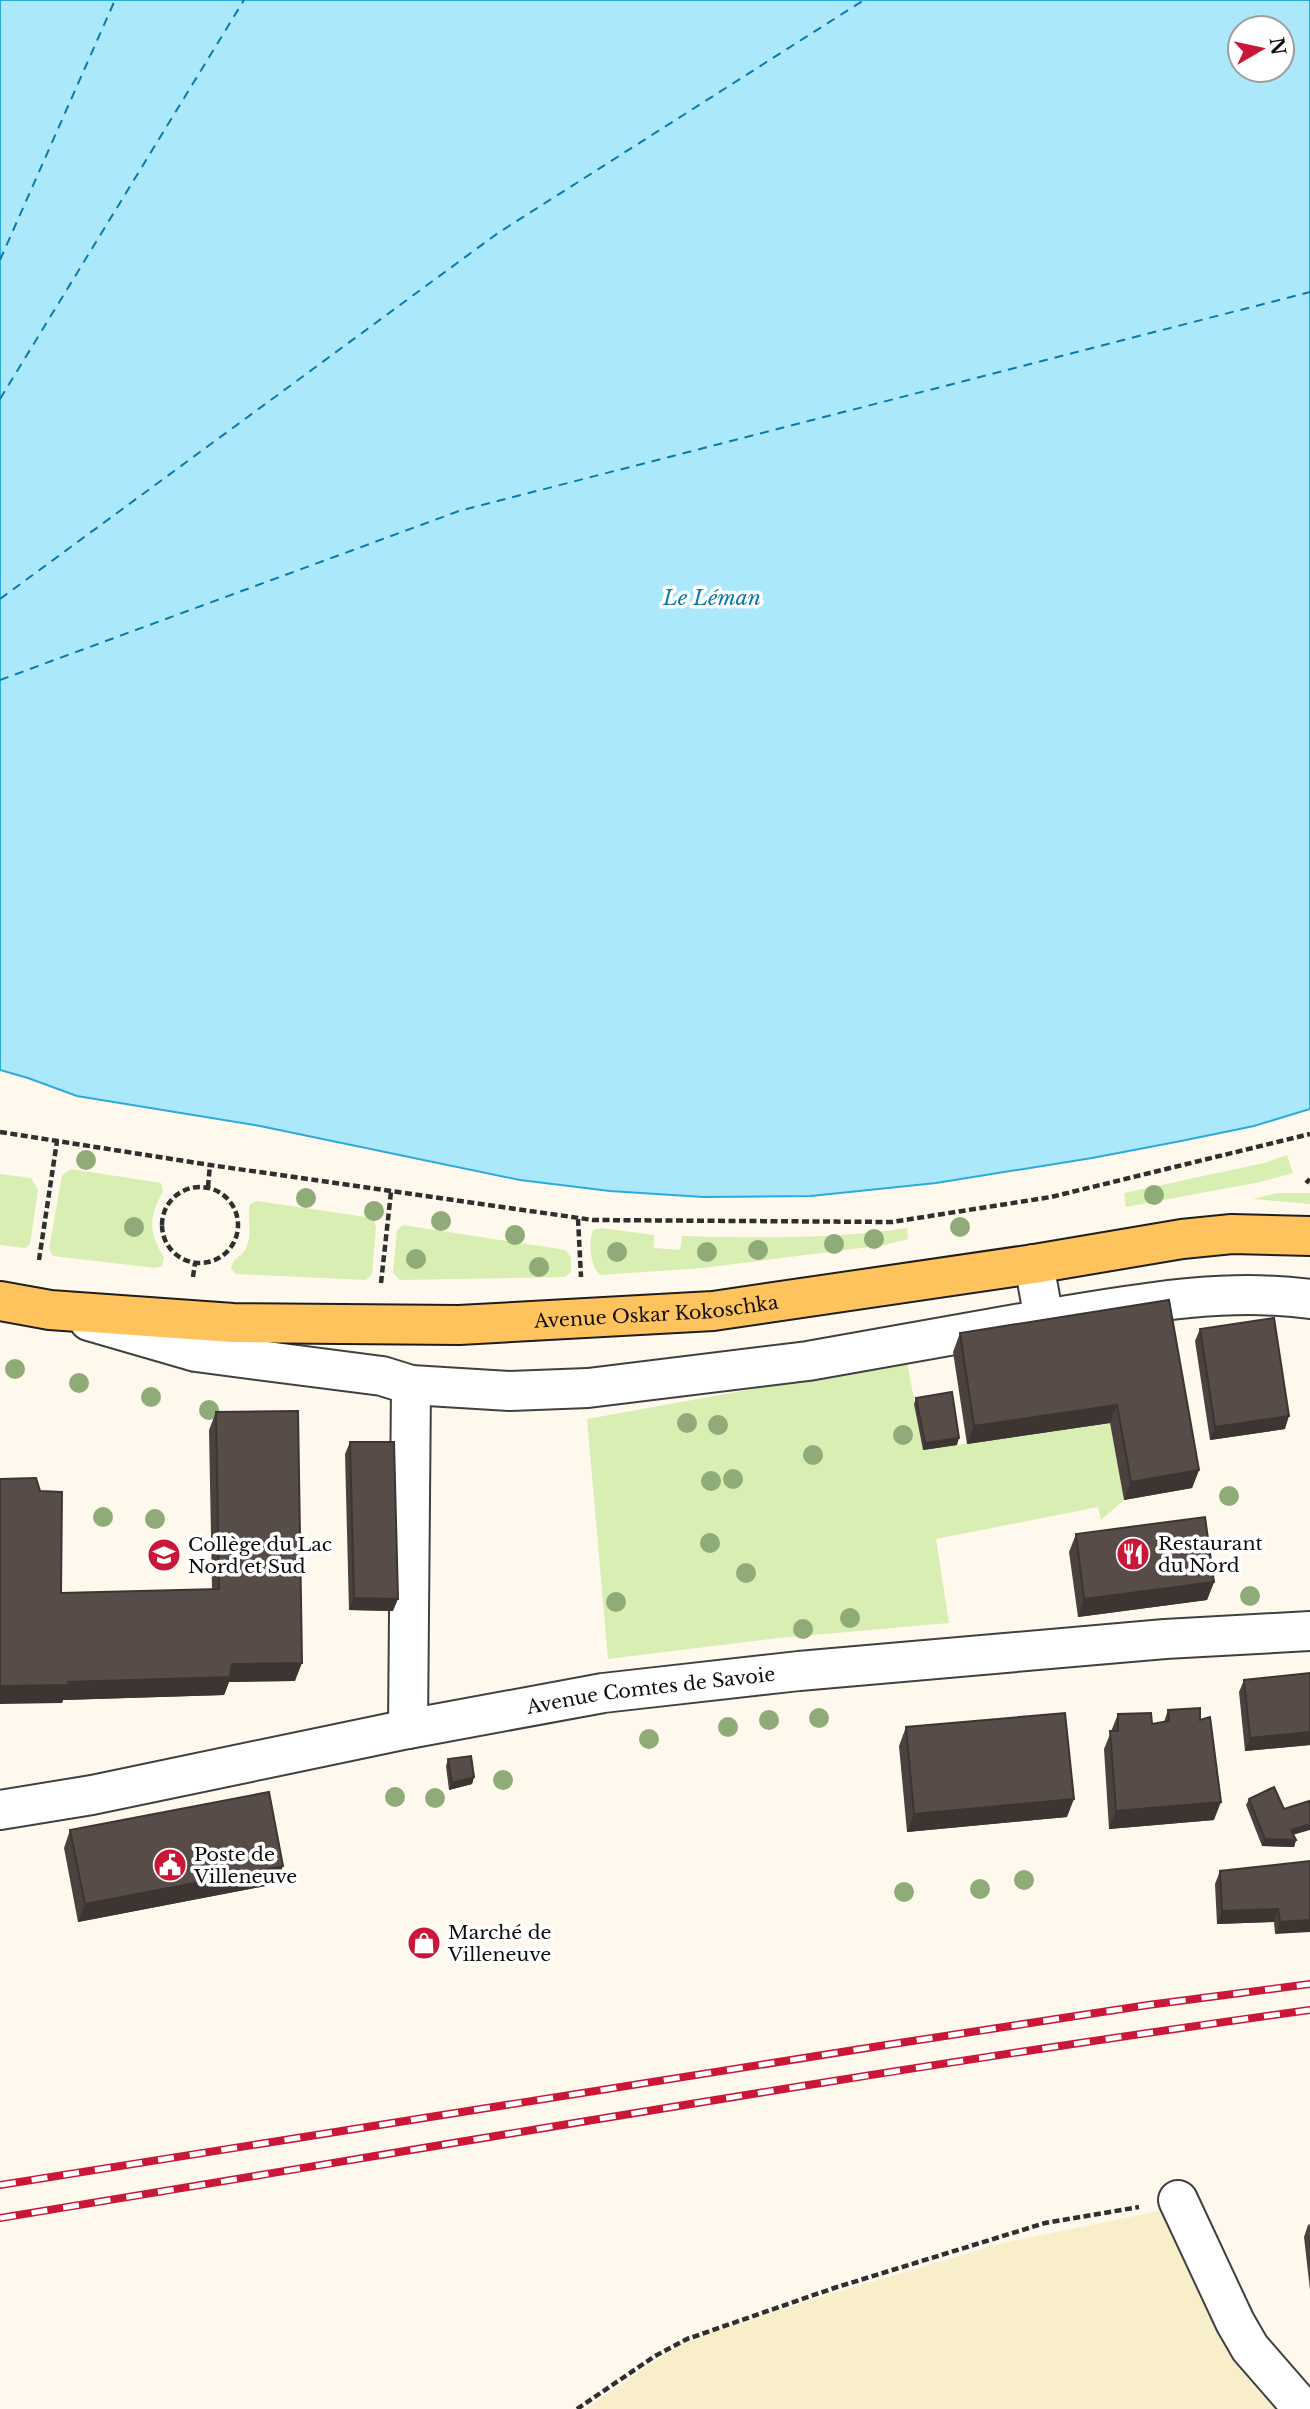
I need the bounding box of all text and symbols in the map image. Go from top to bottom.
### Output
north arrow [1226,14,1296,84]
text: N [1265,36,1290,57]
water label: Le Léman [662,585,761,611]
street label: Avenue Oskar Kokoschka [533,1291,780,1333]
place label: Restaurant du Nord [1158,1532,1263,1577]
place label: Collège du Lac Nord et Sud [188,1533,332,1578]
restaurant icon: Restaurant du Nord [1114,1535,1152,1573]
school or university icon: Collège du Lac Nord et Sud [145,1536,183,1574]
street label: Avenue Comtes de Savoie [524,1663,776,1719]
place label: Poste de Villeneuve [193,1843,297,1888]
public building icon: Poste de Villeneuve [151,1846,189,1884]
place label: Marché de Villeneuve [447,1921,551,1966]
shop icon: Marché de Villeneuve [405,1924,443,1962]

